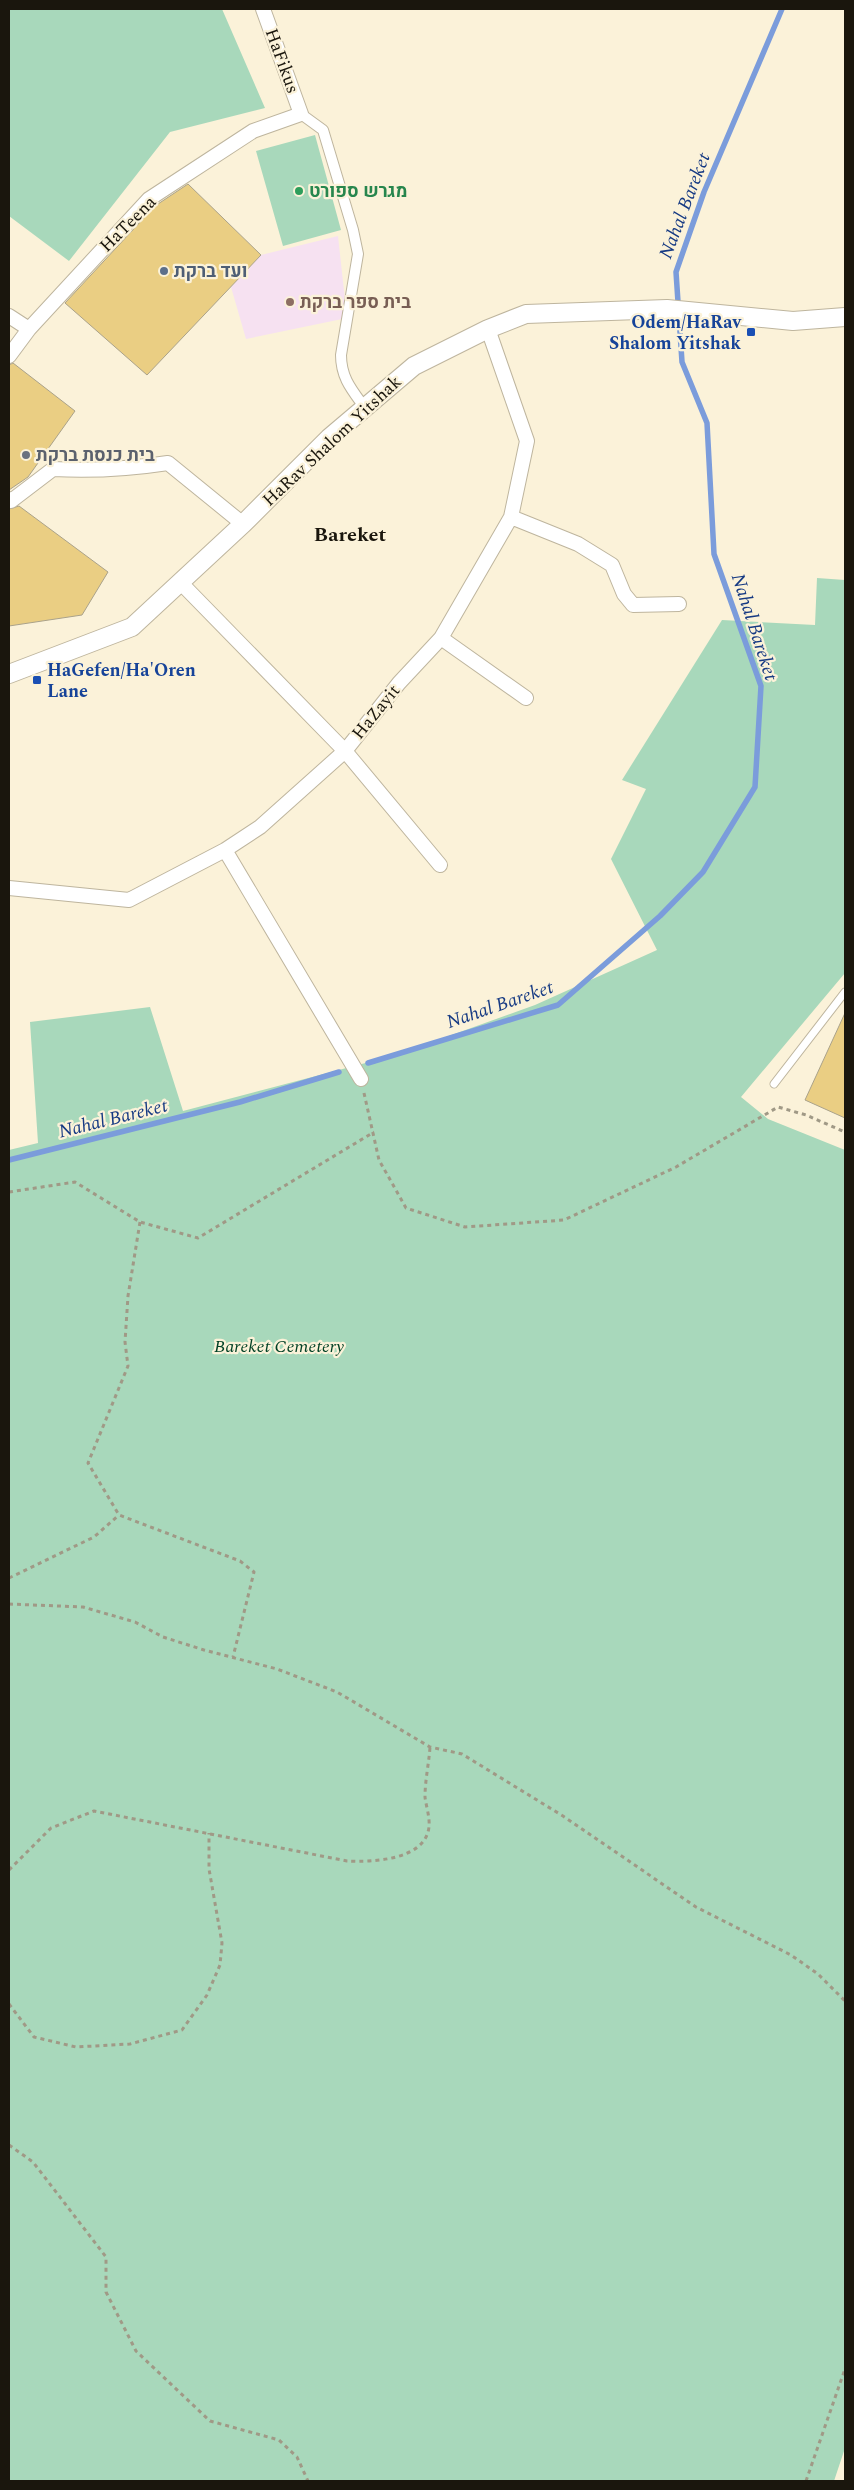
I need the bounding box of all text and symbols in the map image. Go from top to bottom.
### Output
street label: HaFikus [258,25,306,97]
water label: Nahal Bareket [651,148,719,263]
place label: מגרש ספורט [309,178,407,205]
marker: מגרש ספורט [293,185,305,197]
street label: HaTeena [93,189,163,259]
place label: ועד ברקת [174,258,248,285]
marker: ועד ברקת [158,265,170,277]
place label: בית ספר ברקת [300,289,411,316]
marker: בית ספר ברקת [284,296,296,308]
place label: Odem/HaRav Shalom Yitshak [609,309,742,357]
marker: Odem/HaRav Shalom Yitshak [745,326,757,338]
street label: HaRav Shalom Yitshak [256,369,408,513]
place label: בית כנסת ברקת [36,442,155,469]
marker: בית כנסת ברקת [20,449,32,461]
district label: Bareket [314,520,386,550]
water label: Nahal Bareket [723,569,785,685]
place label: HaGefen/Ha'Oren Lane [47,657,196,705]
marker: HaGefen/Ha'Oren Lane [31,674,43,686]
street label: HaZayit [345,678,407,746]
water label: Nahal Bareket [443,973,558,1037]
water label: Nahal Bareket [55,1091,172,1147]
park label: Bareket Cemetery [214,1333,344,1360]

